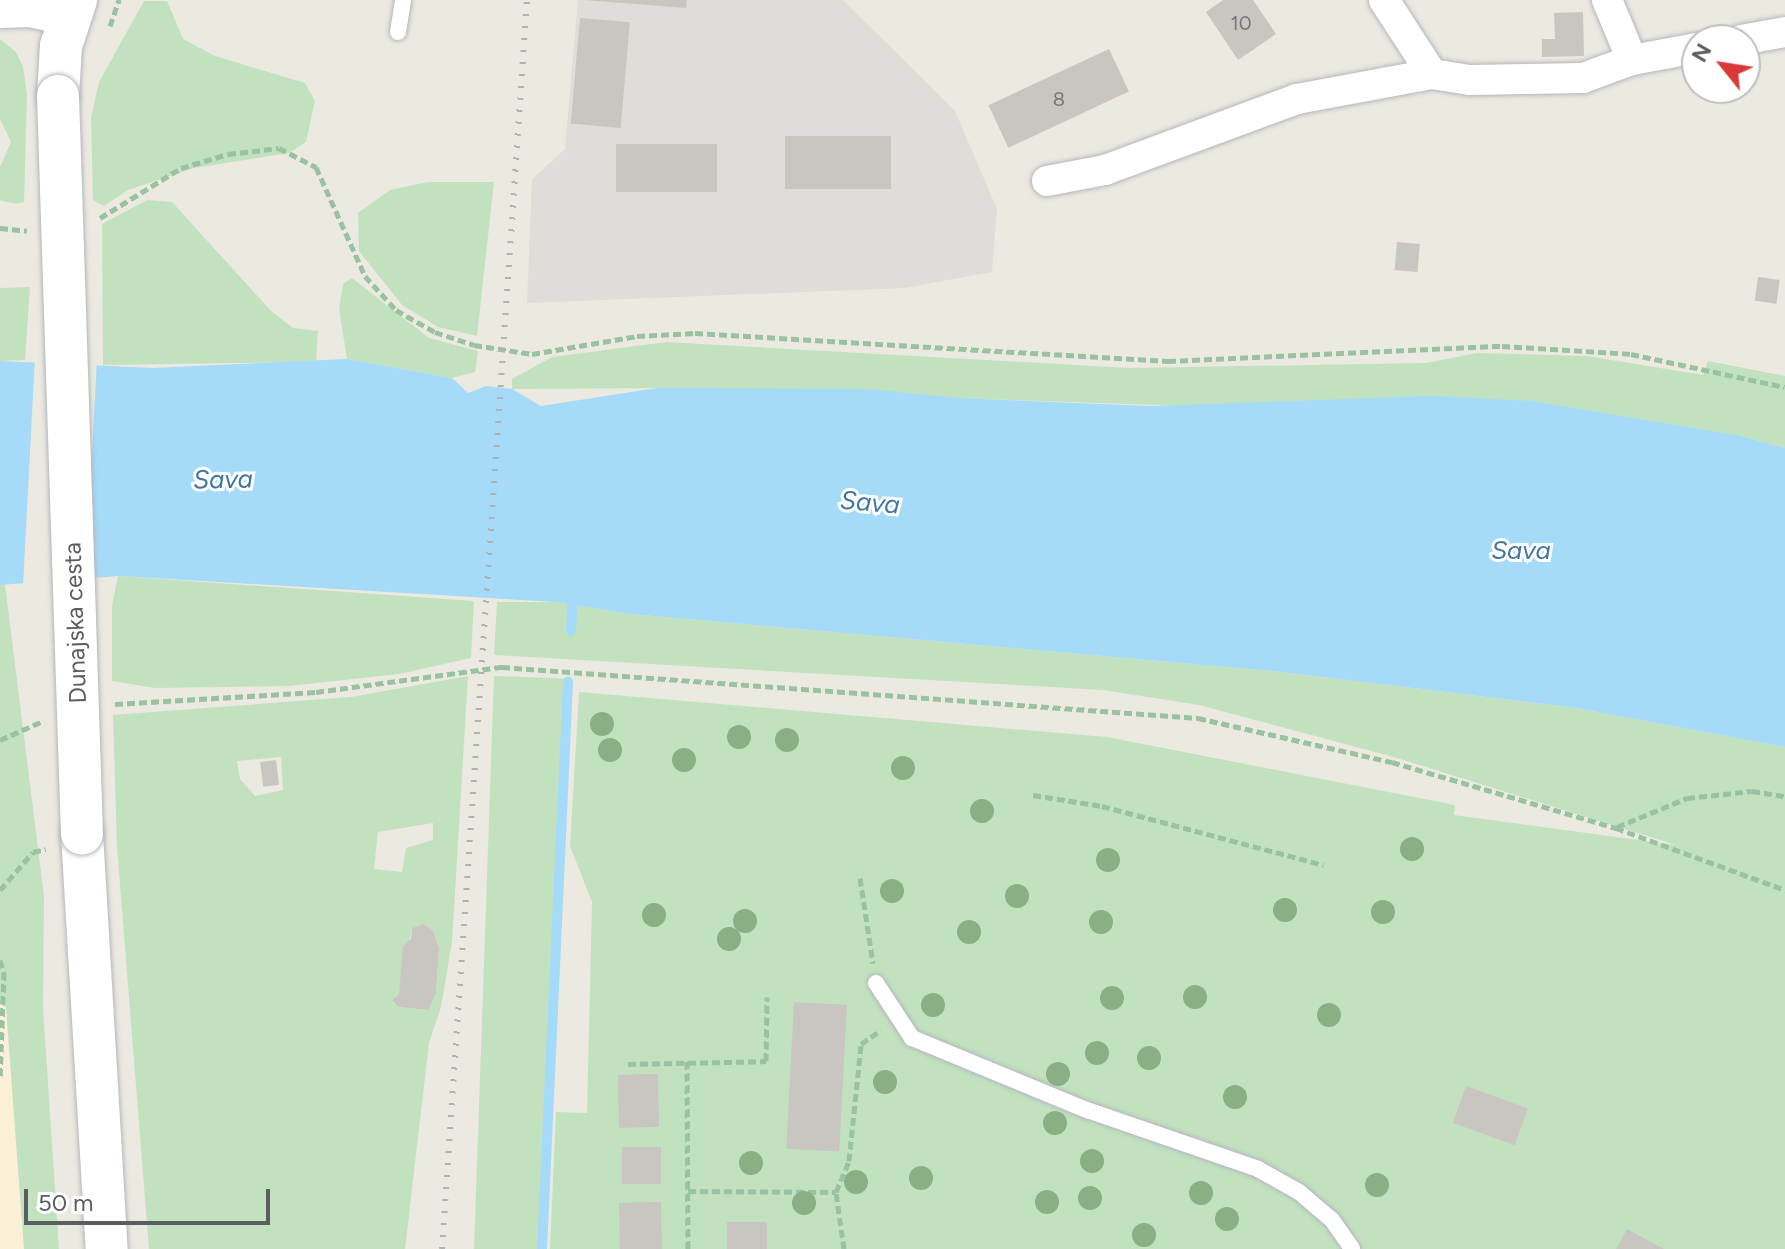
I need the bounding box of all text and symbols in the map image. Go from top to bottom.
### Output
house number: 10 [1230,11,1252,35]
north arrow [1681,24,1761,104]
text: N [1686,39,1717,67]
house number: 8 [1053,87,1065,111]
water label: Sava [193,464,253,496]
water label: Sava [839,485,901,521]
water label: Sava [1491,535,1551,567]
street label: Dunajska cesta [58,542,92,704]
scale bar [28,1173,274,1223]
text: 50 m [38,1188,94,1217]

